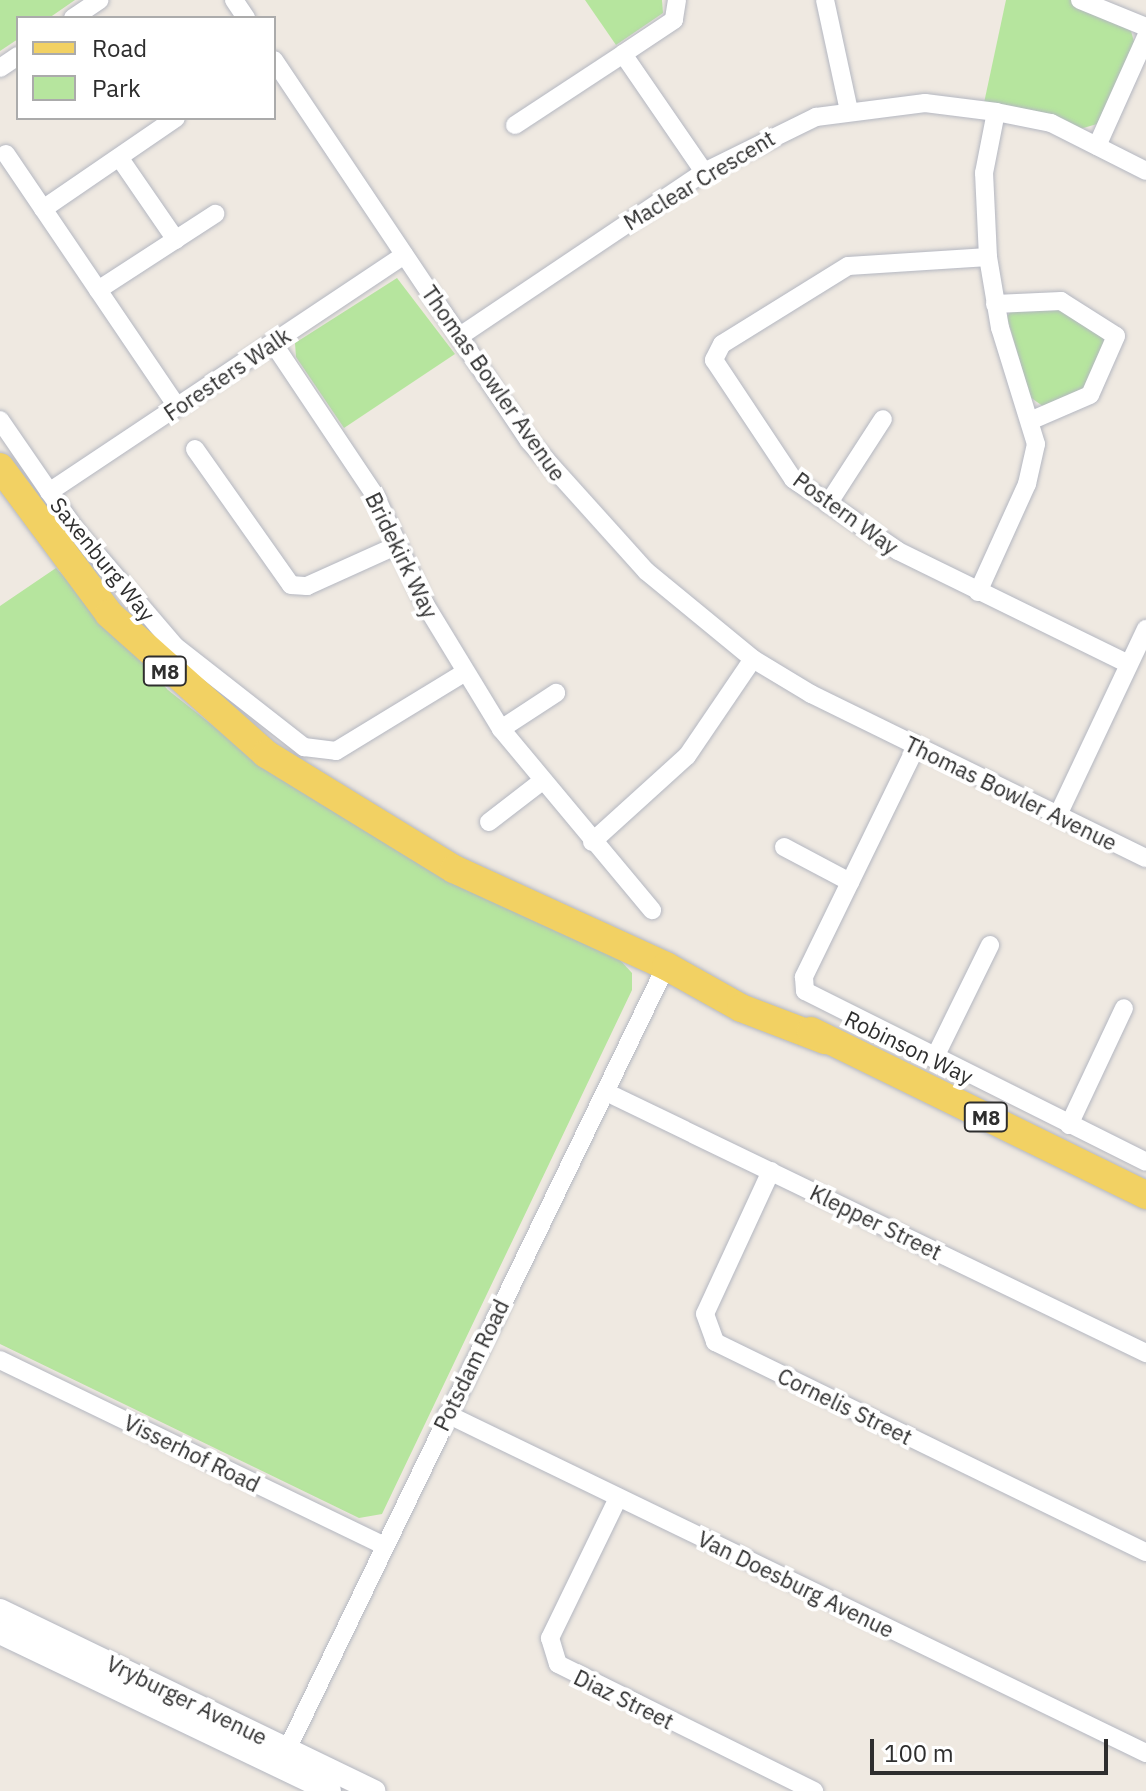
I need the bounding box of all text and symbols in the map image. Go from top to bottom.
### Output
legend [16,16,276,120]
text: Road [92,32,147,64]
text: Park [92,72,141,104]
street label: Maclear Crescent [619,125,779,235]
street label: Thomas Bowler Avenue [417,280,571,486]
street label: Foresters Walk [159,322,295,426]
street label: Postern Way [788,466,904,560]
street label: Bridekirk Way [360,488,444,622]
street label: Saxenburg Way [45,492,161,626]
road number: M8 [141,655,189,687]
street label: Thomas Bowler Avenue [901,730,1121,856]
street label: Robinson Way [841,1005,977,1089]
road number: M8 [962,1101,1010,1133]
street label: Klepper Street [806,1179,946,1265]
street label: Potsdam Road [428,1295,514,1435]
street label: Cornelis Street [773,1362,917,1450]
street label: Visserhof Road [120,1409,264,1497]
street label: Van Doesburg Avenue [694,1525,898,1643]
street label: Vryburger Avenue [102,1650,272,1750]
street label: Diaz Street [570,1664,678,1734]
scale bar [874,1723,1112,1773]
text: 100 m [884,1737,954,1769]

